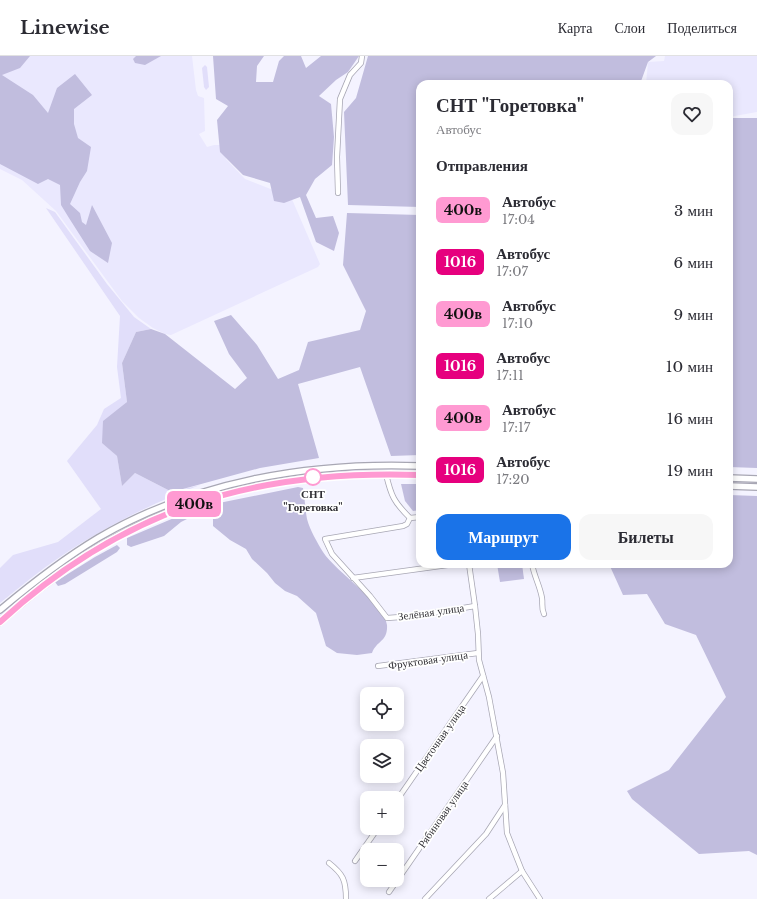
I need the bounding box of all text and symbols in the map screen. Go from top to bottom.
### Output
text: Linewise [20,16,110,39]
text: Карта [558,19,592,37]
text: Слои [614,19,645,37]
text: Поделиться [667,19,737,37]
button: heart [671,93,713,135]
text: СНТ "Горетовка" [436,94,584,117]
text: Автобус [436,121,482,138]
text: Отправления [436,156,528,175]
text: Автобус [502,192,556,211]
text: 400в [444,201,482,219]
text: 3 мин [674,201,713,220]
text: 17:04 [502,211,535,228]
text: Автобус [496,244,550,263]
text: 1016 [444,253,476,271]
text: 6 мин [674,253,713,272]
text: 17:07 [496,263,528,280]
text: Автобус [502,296,556,315]
text: 400в [444,305,482,323]
text: 9 мин [674,305,713,324]
text: 17:10 [502,315,533,332]
text: Автобус [496,348,550,367]
text: 1016 [444,357,476,375]
text: 10 мин [666,357,713,376]
text: 17:11 [496,367,524,384]
text: Автобус [502,400,556,419]
text: 400в [444,409,482,427]
text: 16 мин [667,409,713,428]
text: 17:17 [502,419,530,436]
text: Автобус [496,452,550,471]
text: 1016 [444,461,476,479]
text: 19 мин [667,461,713,480]
marker: СНТ "Горетовка" [304,468,322,486]
text: 17:20 [496,471,530,488]
place label: СНТ "Горетовка" [283,487,343,514]
line badge: 400в [166,491,222,517]
text: 400в [175,495,213,513]
button: Маршрут [436,514,571,560]
button: Билеты [579,514,713,560]
street label: Зелёная улица [397,600,465,624]
street label: Фруктовая улица [387,647,469,673]
map controls [360,687,404,887]
button: locate [360,687,404,731]
street label: Цветочная улица [411,701,469,775]
button: layers [360,739,404,783]
street label: Рябиновая улица [415,778,471,850]
button: + [360,791,404,835]
button: − [360,843,404,887]

